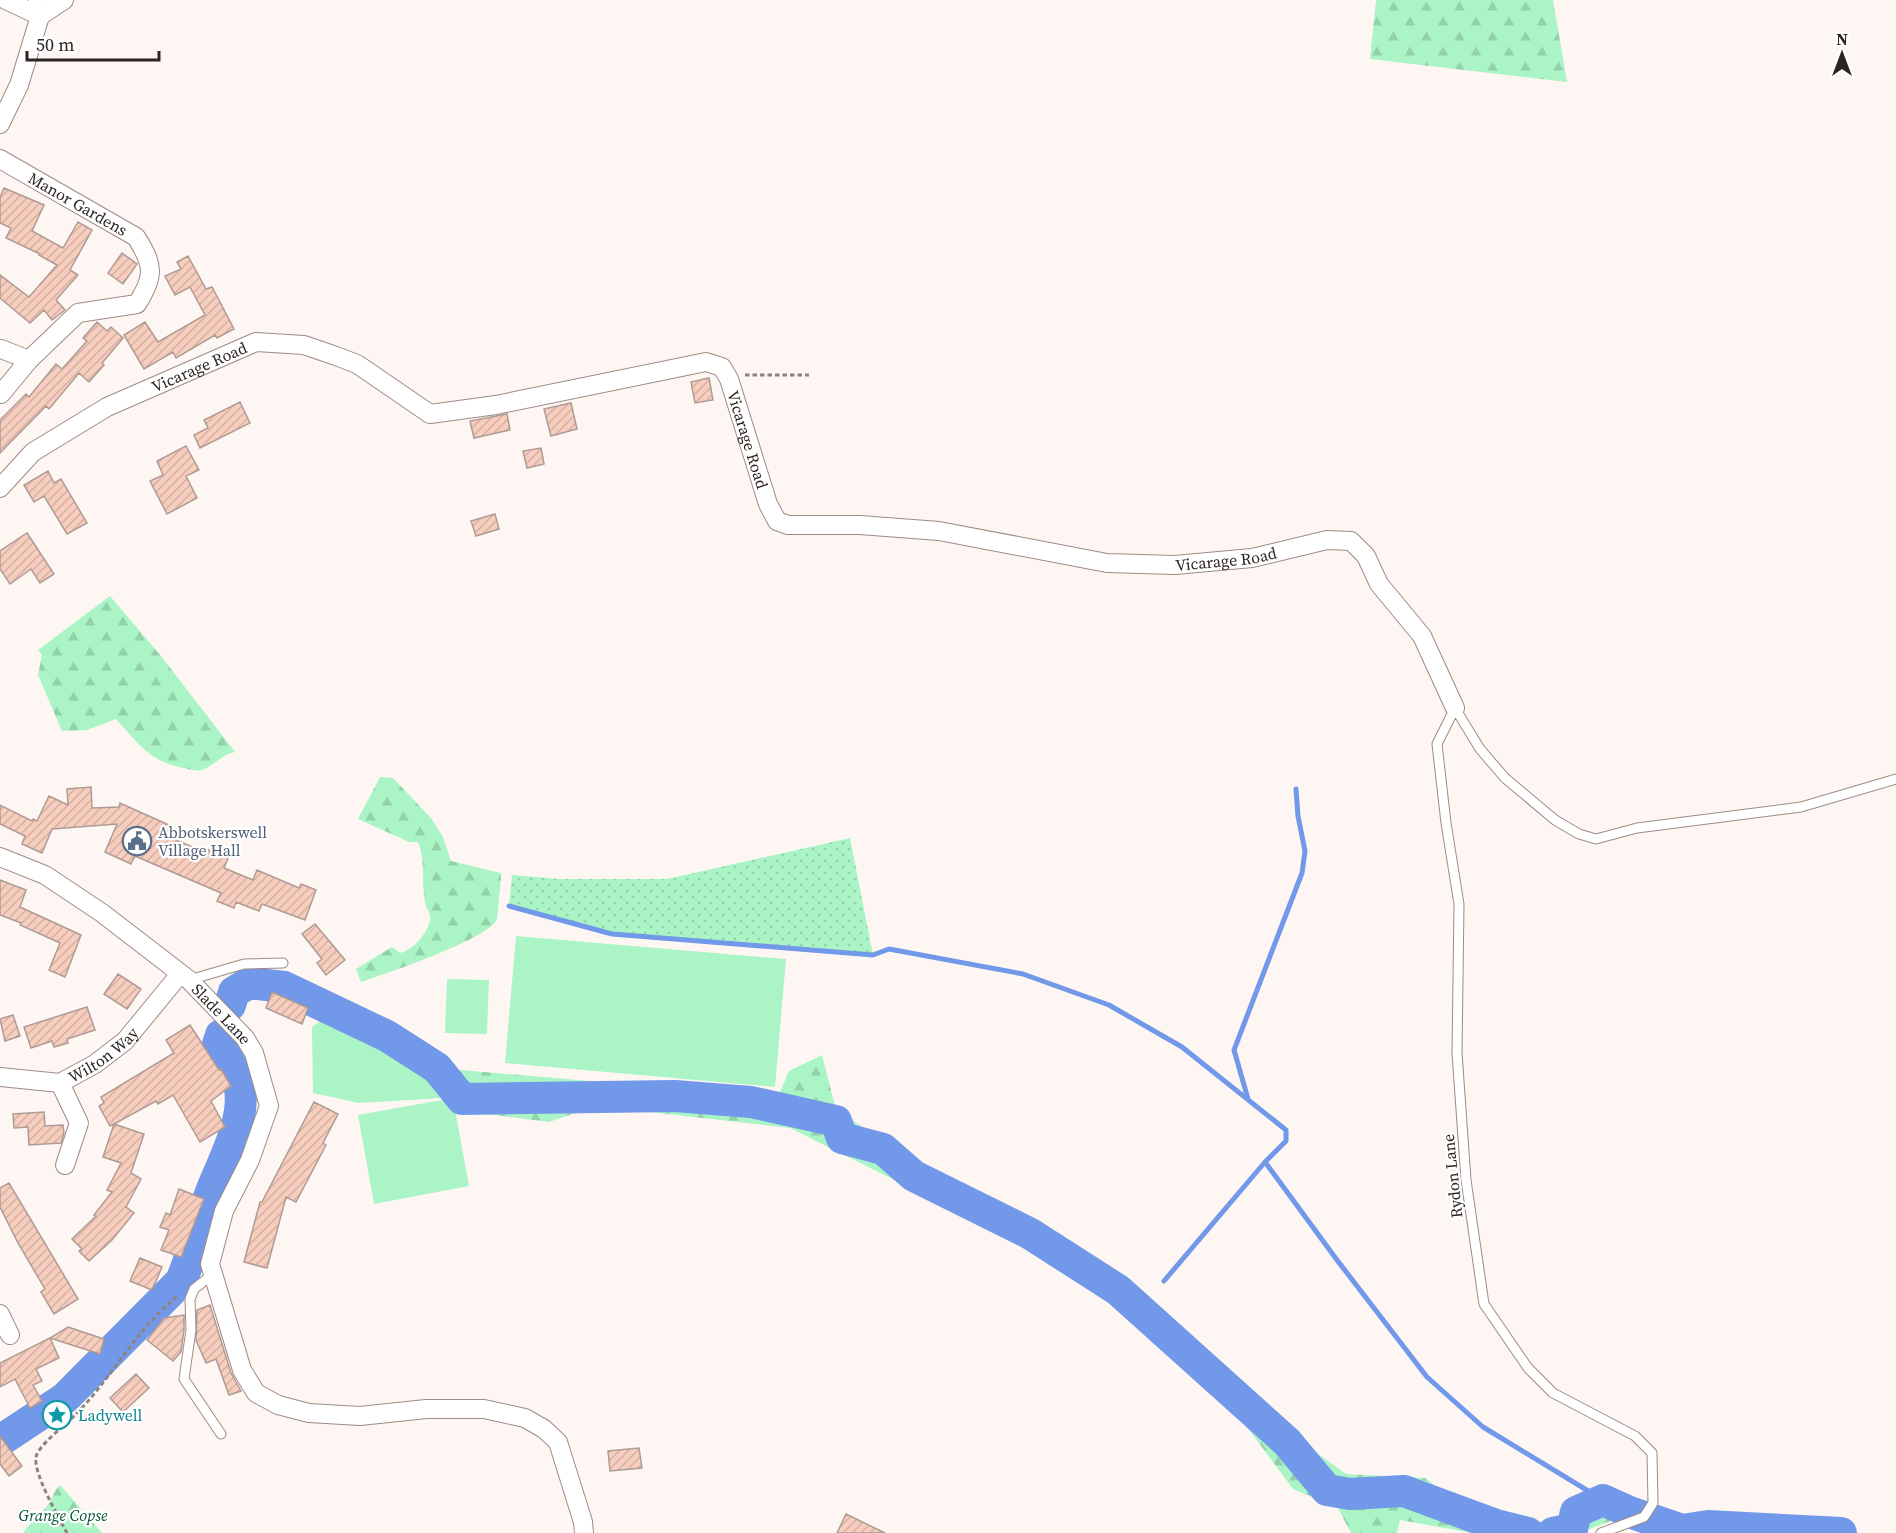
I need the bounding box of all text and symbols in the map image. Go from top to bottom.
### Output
scale bar [27,24,159,62]
north arrow [1812,24,1872,84]
text: N [1836,28,1848,50]
text: 50 m [36,32,74,57]
street label: Manor Gardens [25,167,132,241]
street label: Vicarage Road [148,336,250,397]
street label: Vicarage Road [722,388,774,492]
street label: Vicarage Road [1174,541,1279,576]
place label: Abbotskerswell Village Hall [158,821,267,861]
public building icon: Abbotskerswell Village Hall [121,825,153,857]
street label: Slade Lane [187,979,257,1048]
street label: Wilton Way [64,1022,144,1088]
street label: Rydon Lane [1437,1133,1467,1219]
place icon: Ladywell [41,1399,73,1431]
place label: Ladywell [78,1404,143,1426]
park label: Grange Copse [19,1504,108,1526]

